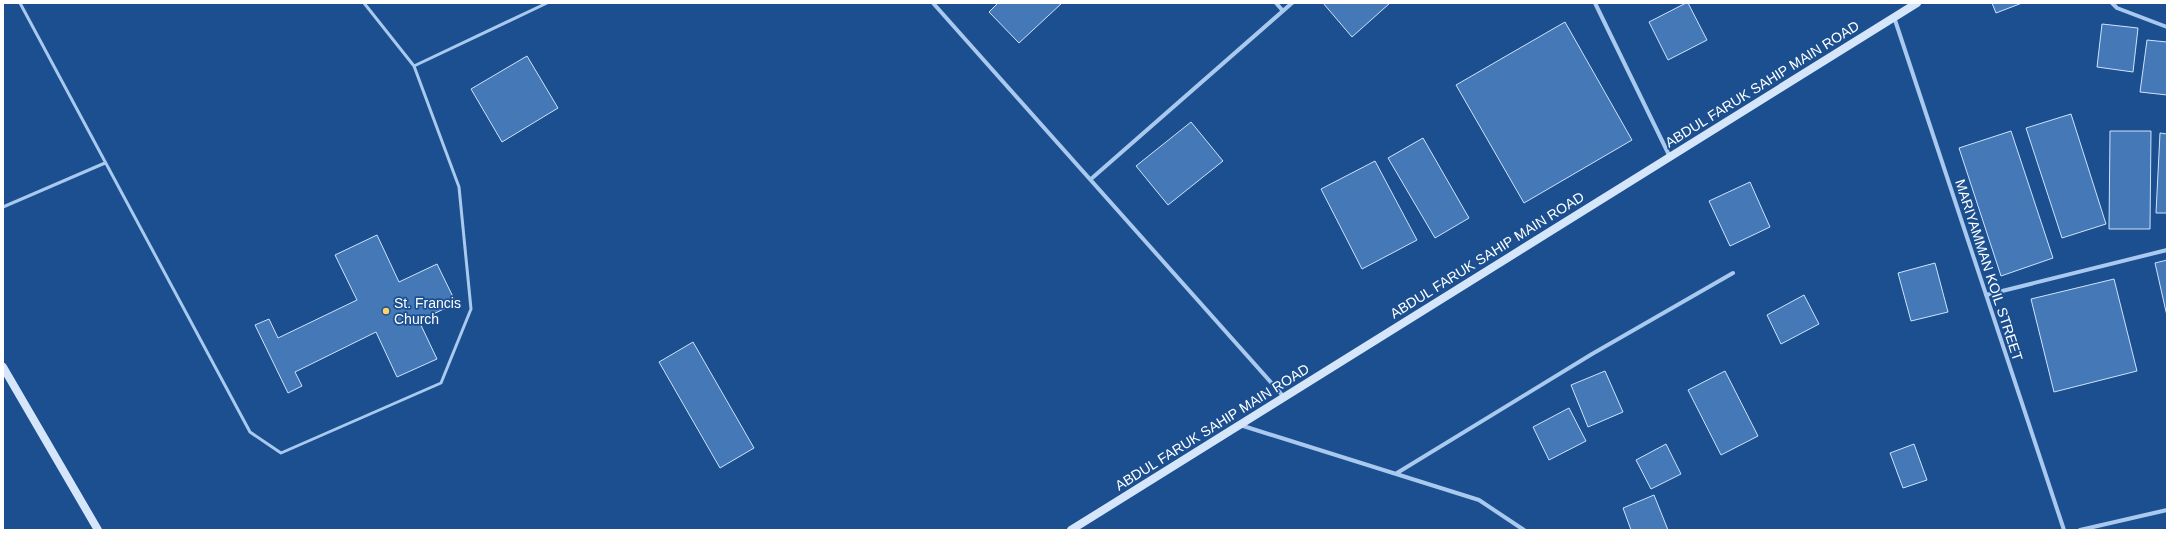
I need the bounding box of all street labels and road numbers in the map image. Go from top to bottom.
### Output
street label: ABDUL FARUK SAHIP MAIN ROAD [1662,17,1862,151]
street label: MARIYAMMAN KOIL STREET [1952,177,2026,363]
street label: ABDUL FARUK SAHIP MAIN ROAD [1387,188,1587,322]
street label: ABDUL FARUK SAHIP MAIN ROAD [1112,360,1312,494]

